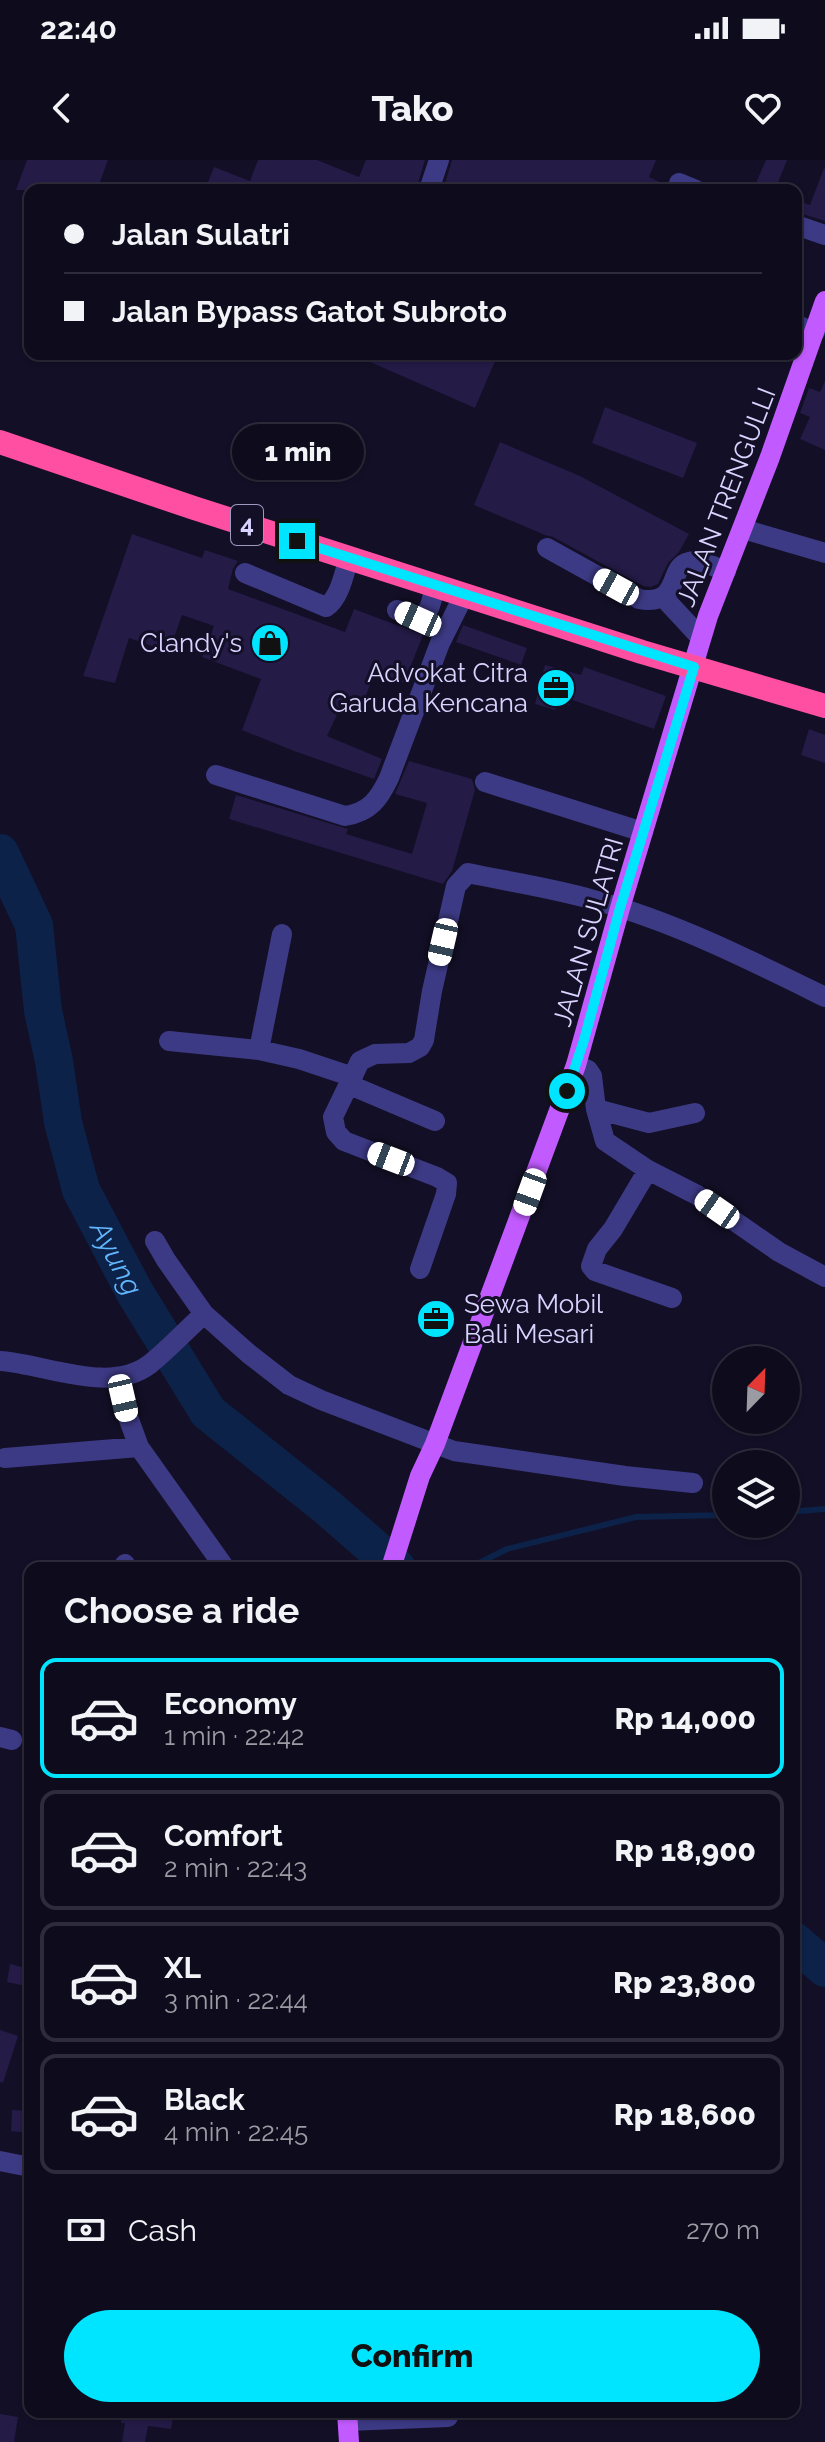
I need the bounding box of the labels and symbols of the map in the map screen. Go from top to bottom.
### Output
street label: JALAN TRENGULLI [670,383,782,611]
callout: 1 min [231,425,363,481]
road number: 4 [231,505,263,545]
route end [279,523,315,559]
car [589,565,643,609]
car [391,598,445,640]
shop icon: Clandy's [249,622,291,664]
place label: Clandy's [140,628,242,658]
place label: Advokat Citra Garuda Kencana [330,658,528,718]
office icon: Advokat Citra Garuda Kencana [535,667,577,709]
street label: JALAN SULATRI [547,834,629,1030]
car [426,916,460,968]
route start [549,1073,585,1109]
car [364,1139,418,1179]
car [511,1165,549,1219]
car [690,1185,744,1233]
water label: Ayung [82,1214,149,1301]
place label: Sewa Mobil Bali Mesari [464,1289,604,1349]
office icon: Sewa Mobil Bali Mesari [415,1298,457,1340]
north arrow [712,1346,800,1434]
car [106,1372,140,1424]

